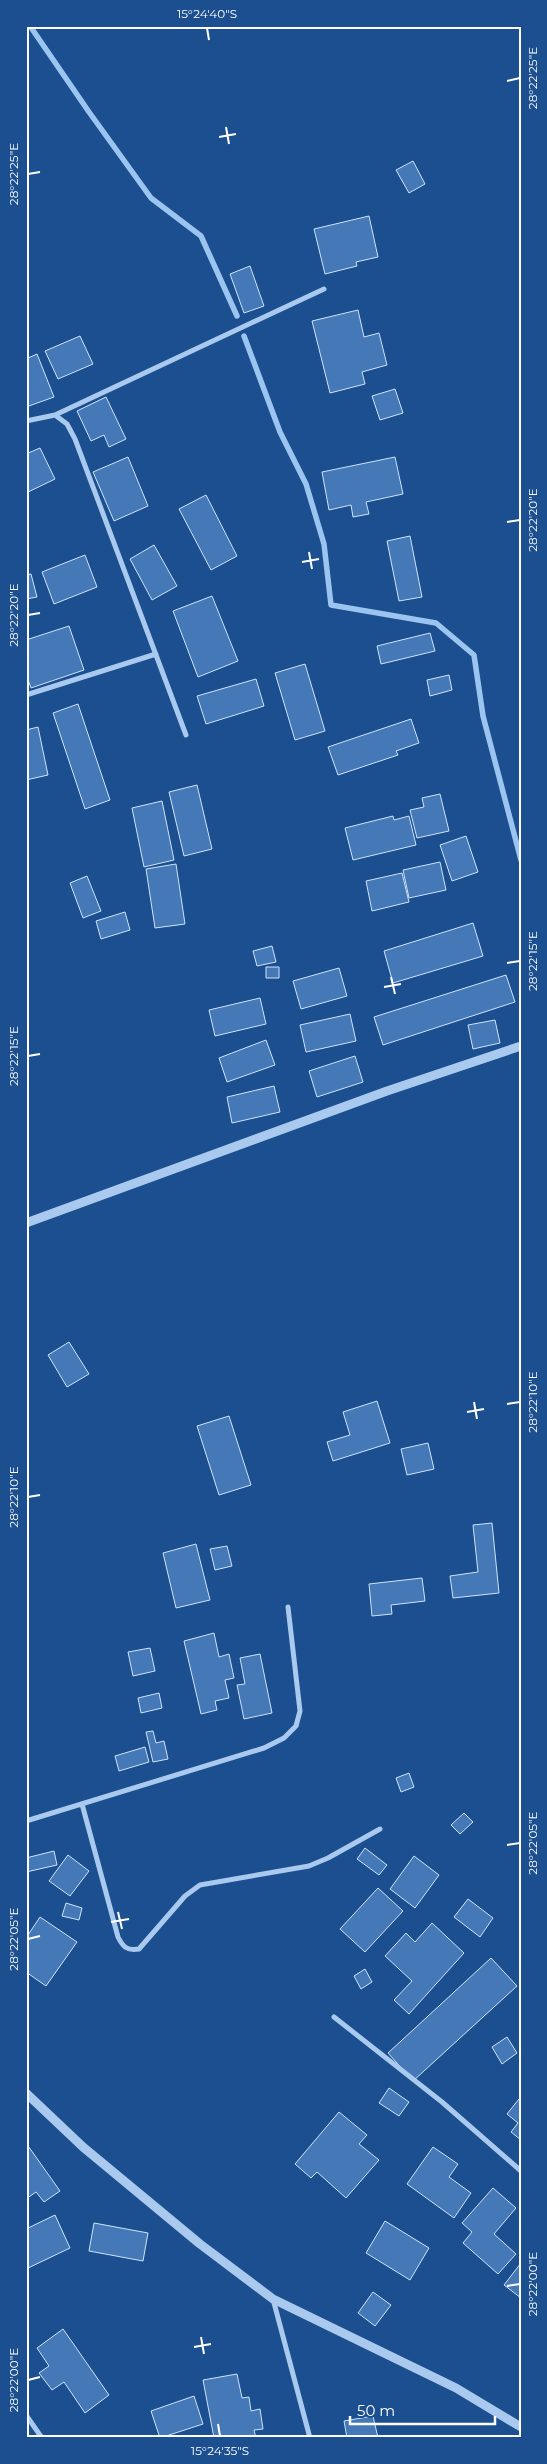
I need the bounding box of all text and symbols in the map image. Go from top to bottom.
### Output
text: 15°24'40"S [177,6,237,21]
text: 28°22'25"E [525,47,540,109]
text: 28°22'25"E [6,143,21,205]
text: 28°22'20"E [525,488,540,552]
text: 28°22'20"E [6,583,21,647]
text: 28°22'15"E [525,931,540,991]
text: 28°22'15"E [6,1026,21,1086]
text: 28°22'10"E [525,1371,540,1433]
text: 28°22'10"E [6,1466,21,1528]
text: 28°22'05"E [525,1811,540,1875]
text: 28°22'05"E [6,1907,21,1971]
text: 28°22'00"E [525,2252,540,2316]
text: 28°22'00"E [6,2348,21,2412]
scale bar [350,2394,494,2426]
text: 50 m [357,2401,395,2420]
text: 15°24'35"S [191,2443,249,2458]

